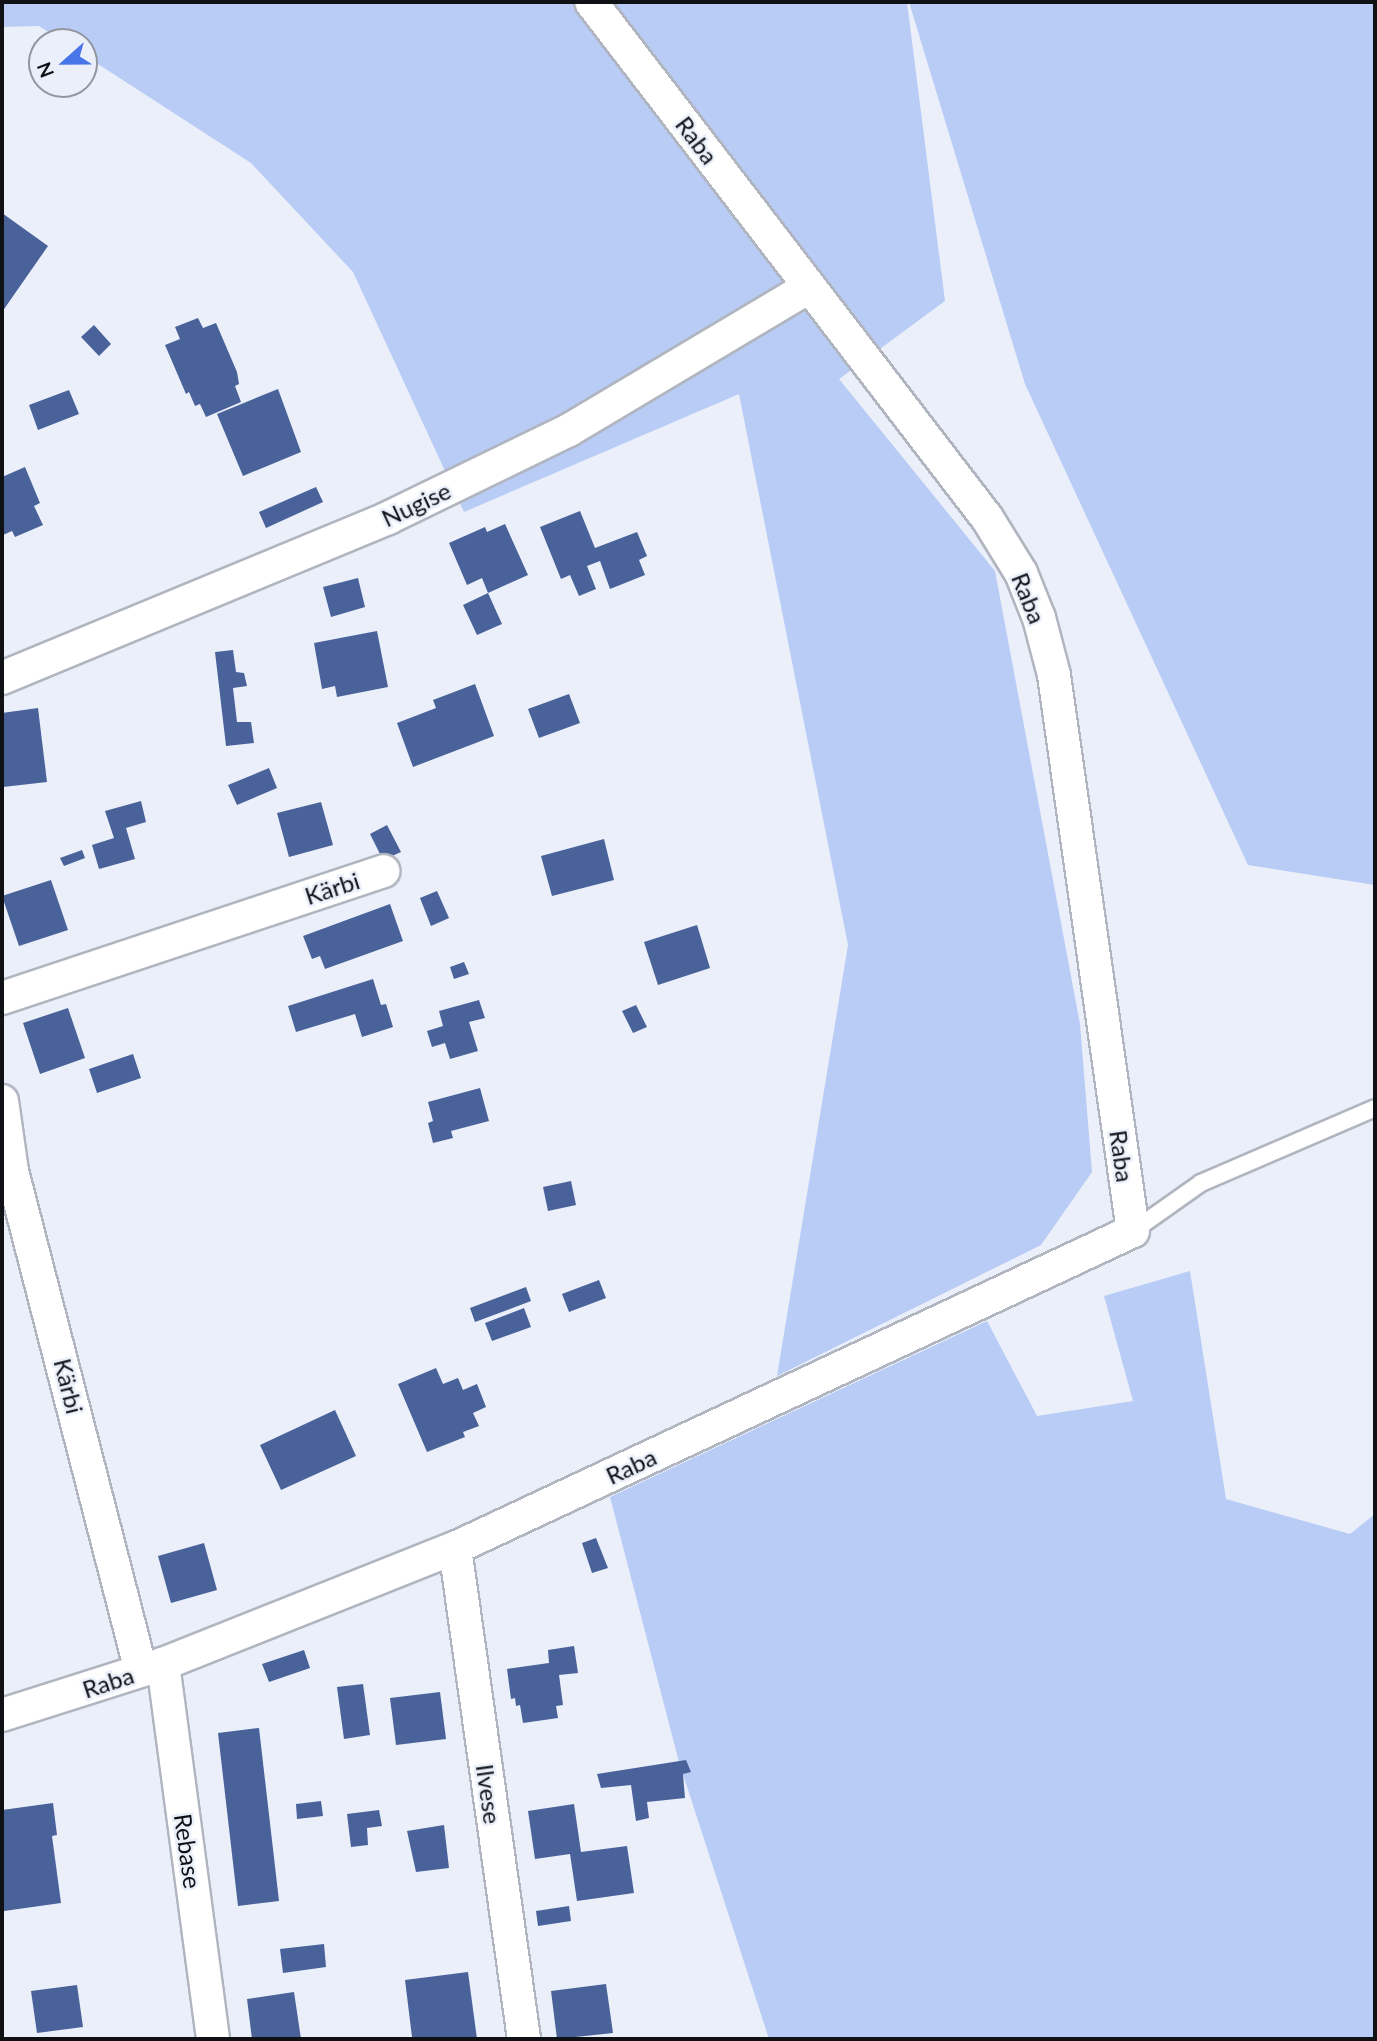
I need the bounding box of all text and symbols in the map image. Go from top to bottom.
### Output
north arrow [28,28,98,98]
text: N [31,59,58,81]
street label: Raba [670,111,724,169]
street label: Nugise [377,476,455,532]
street label: Raba [1006,568,1052,628]
street label: Kärbi [301,866,363,910]
street label: Raba [1104,1128,1140,1184]
street label: Kärbi [48,1355,90,1417]
street label: Raba [601,1442,661,1490]
street label: Raba [79,1660,137,1704]
street label: Ilvese [471,1762,507,1826]
street label: Rebase [168,1812,208,1890]

